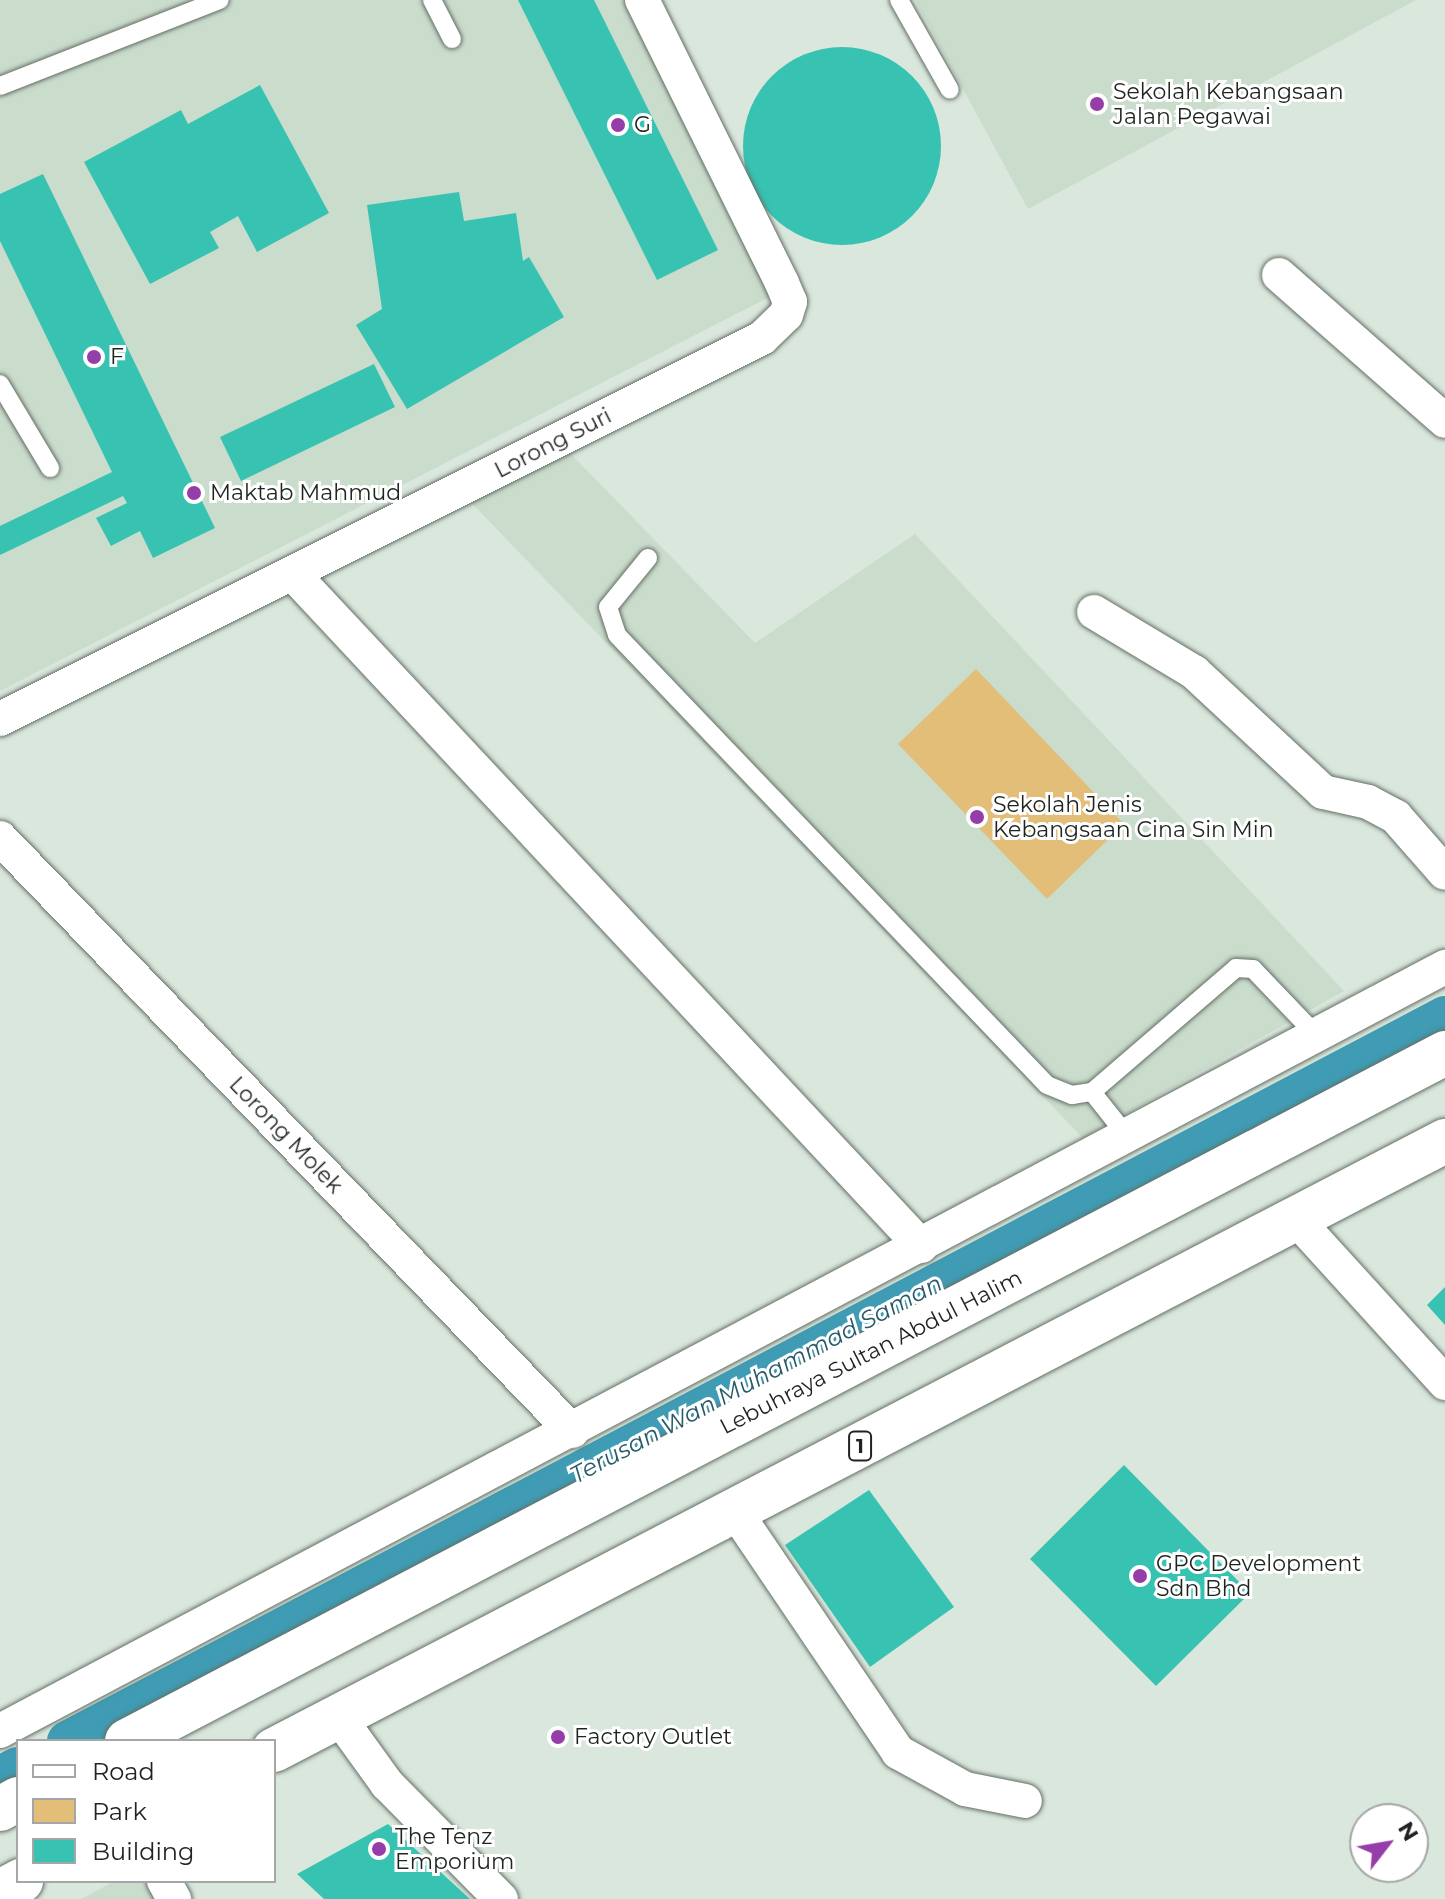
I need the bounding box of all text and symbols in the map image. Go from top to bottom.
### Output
place label: Sekolah Kebangsaan Jalan Pegawai [1113,78,1344,130]
marker: Sekolah Kebangsaan Jalan Pegawai [1088,95,1106,113]
place label: G [634,112,651,138]
marker: G [609,116,627,134]
place label: F [110,344,124,370]
marker: F [85,348,103,366]
street label: Lorong Suri [490,402,616,484]
place label: Maktab Mahmud [210,480,401,506]
marker: Maktab Mahmud [185,484,203,502]
place label: Sekolah Jenis Kebangsaan Cina Sin Min [993,791,1274,842]
marker: Sekolah Jenis Kebangsaan Cina Sin Min [968,808,986,826]
street label: Lorong Molek [224,1071,348,1199]
street label: Lebuhraya Sultan Abdul Halim [715,1264,1027,1440]
water label: Terusan Wan Muhammad Saman [565,1268,947,1490]
road number: 1 [848,1430,872,1462]
place label: GPC Development Sdn Bhd [1156,1550,1361,1602]
marker: GPC Development Sdn Bhd [1131,1567,1149,1585]
place label: Factory Outlet [574,1724,732,1750]
marker: Factory Outlet [549,1728,567,1746]
legend [16,1739,276,1883]
text: Road [92,1757,155,1786]
text: Park [92,1797,147,1826]
north arrow [1349,1803,1429,1883]
text: N [1392,1817,1424,1846]
place label: The Tenz Emporium [395,1823,514,1874]
text: Building [92,1837,195,1866]
marker: The Tenz Emporium [370,1840,388,1858]

